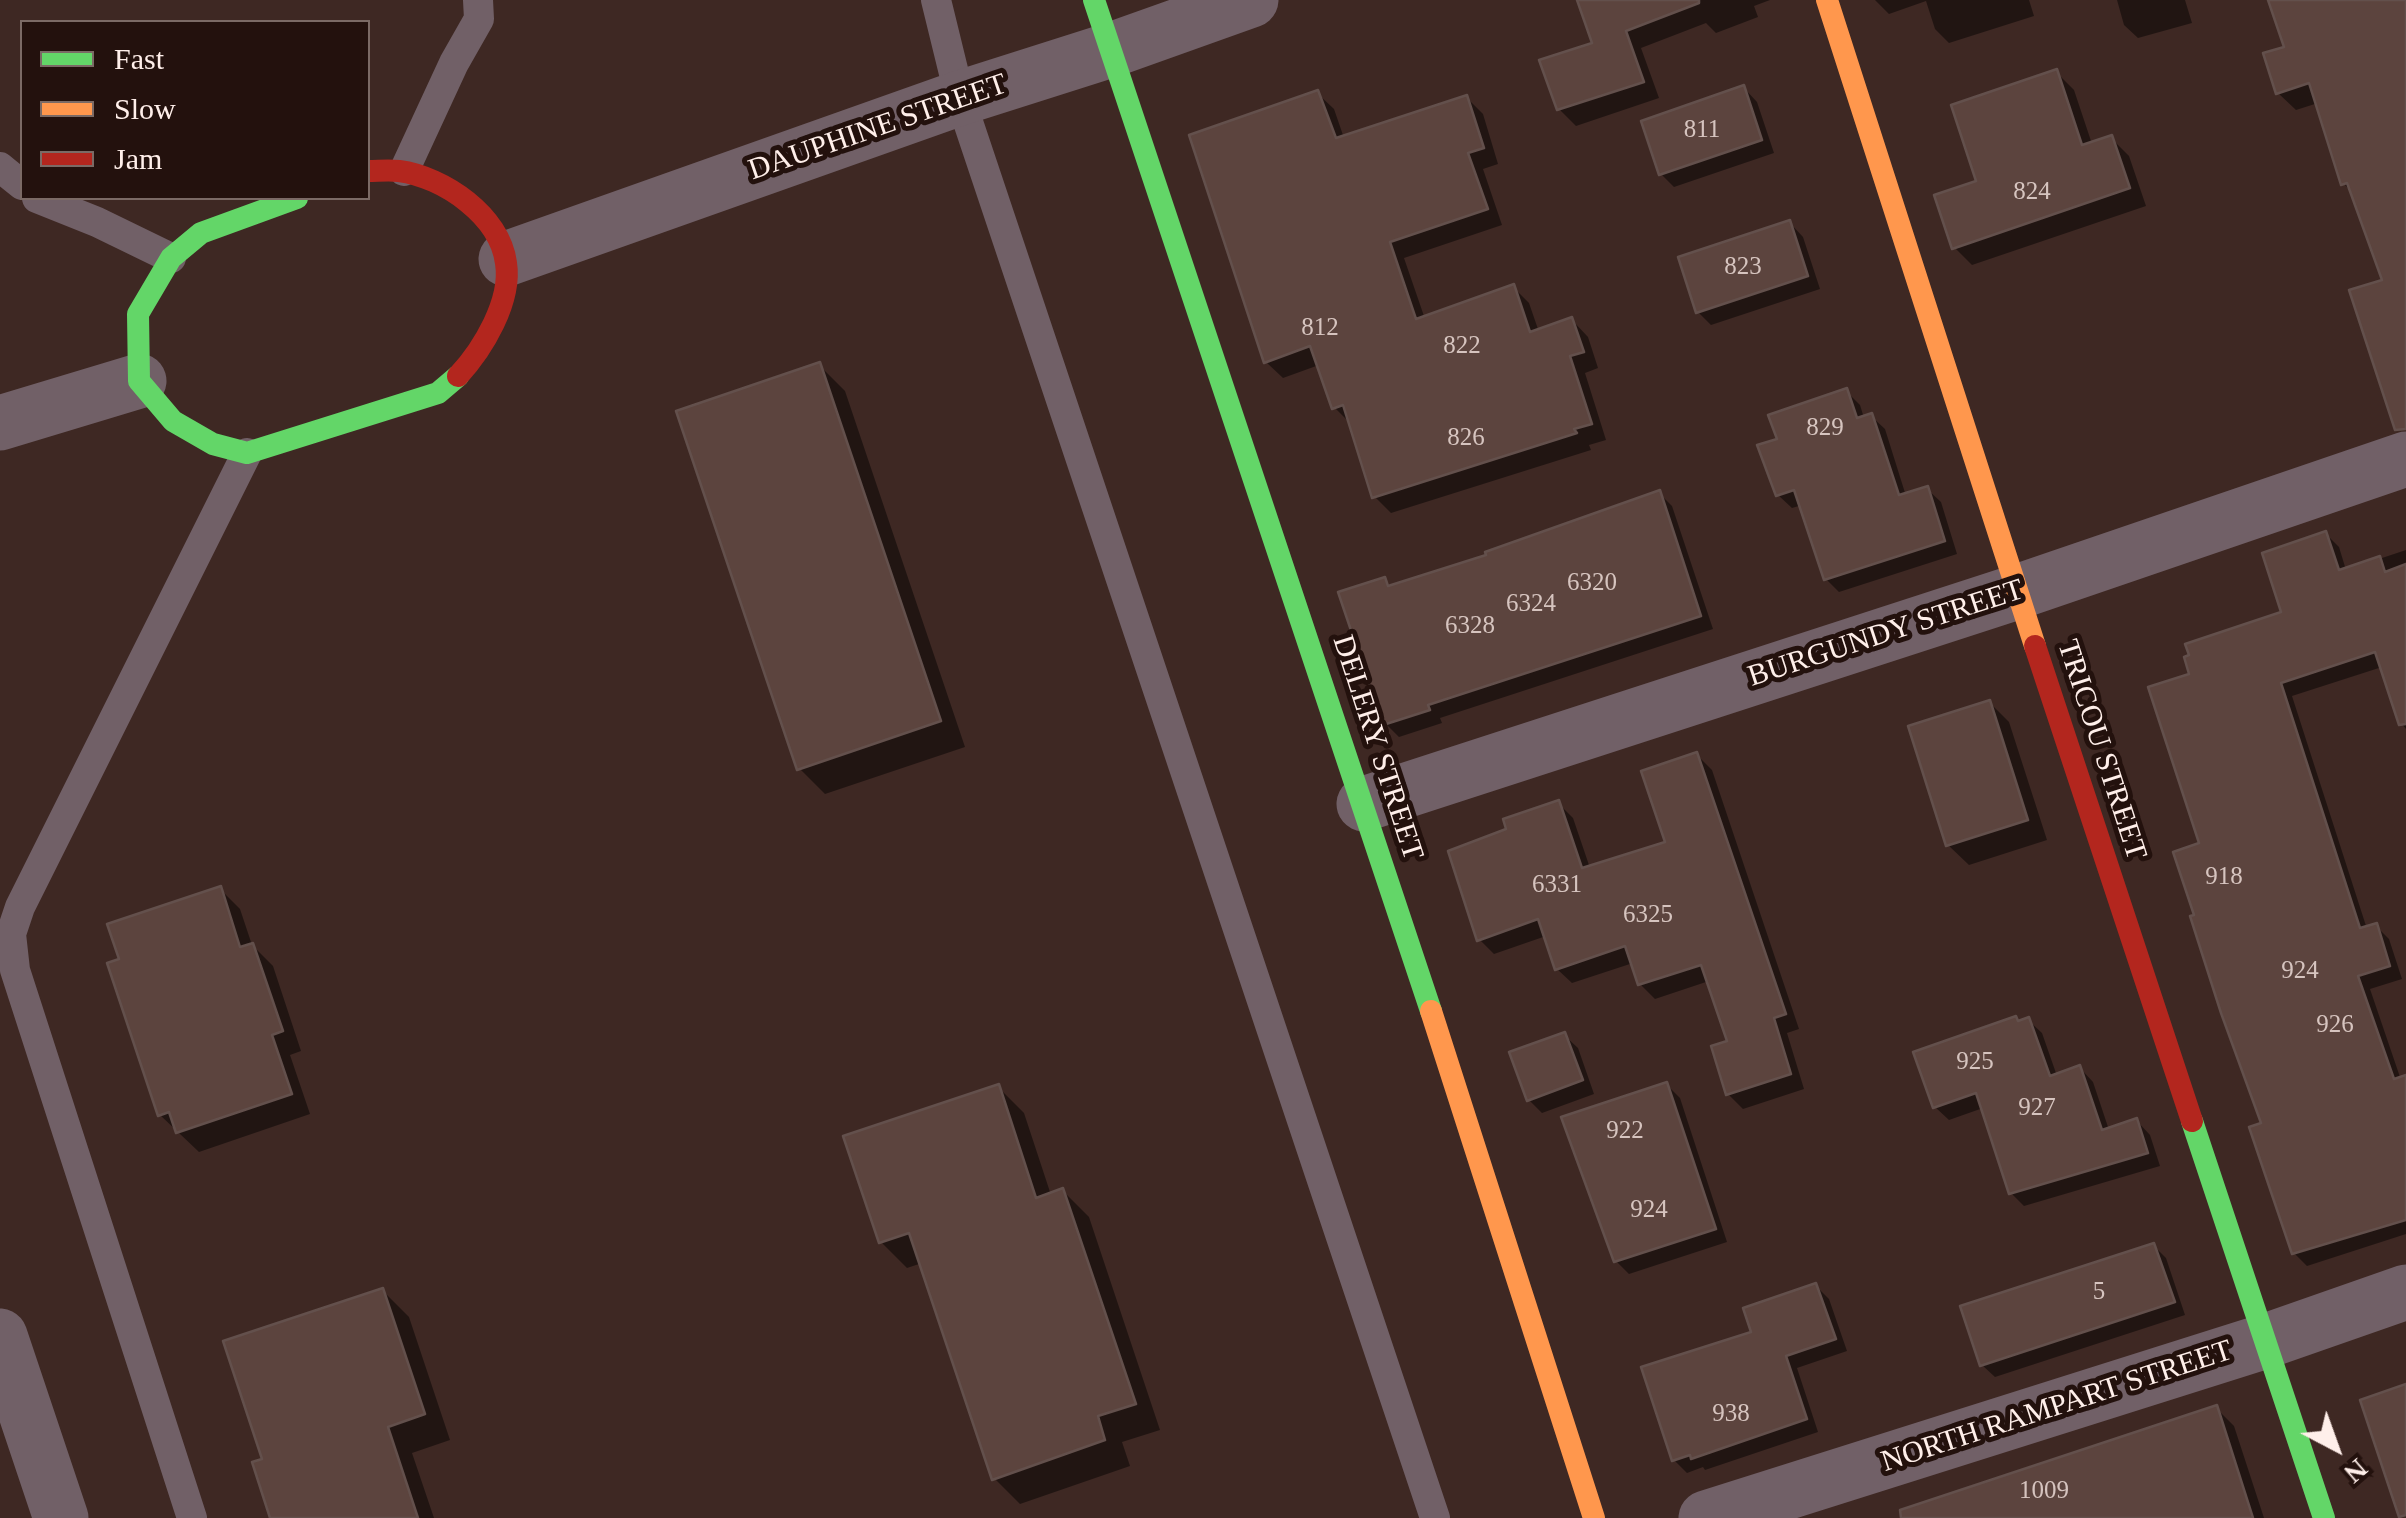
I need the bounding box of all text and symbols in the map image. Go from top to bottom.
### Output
legend [20,20,370,200]
text: Fast [114,42,164,75]
street label: DAUPHINE STREET [744,67,1012,189]
text: Slow [114,92,176,125]
house number: 811 [1684,115,1720,145]
text: Jam [114,142,162,175]
house number: 824 [2013,177,2051,207]
house number: 823 [1724,252,1762,282]
house number: 812 [1301,313,1339,343]
house number: 822 [1443,331,1481,361]
house number: 829 [1806,413,1844,443]
house number: 826 [1447,423,1485,453]
house number: 6320 [1567,568,1617,598]
street label: BURGUNDY STREET [1744,572,2028,696]
house number: 6324 [1506,589,1556,619]
house number: 6328 [1445,611,1495,641]
street label: DELERY STREET [1324,631,1430,865]
street label: TRICOU STREET [2048,635,2154,865]
house number: 918 [2205,862,2243,892]
house number: 6331 [1532,870,1582,900]
house number: 6325 [1623,900,1673,930]
house number: 924 [2281,956,2319,986]
house number: 926 [2316,1010,2354,1040]
house number: 925 [1956,1047,1994,1077]
house number: 927 [2018,1093,2056,1123]
house number: 922 [1606,1116,1644,1146]
house number: 924 [1630,1195,1668,1225]
house number: 5 [2093,1277,2105,1307]
street label: NORTH RAMPART STREET [1877,1333,2237,1481]
north arrow [2286,1398,2386,1498]
house number: 938 [1712,1399,1750,1429]
text: N [2338,1453,2374,1489]
house number: 1009 [2019,1476,2069,1506]

